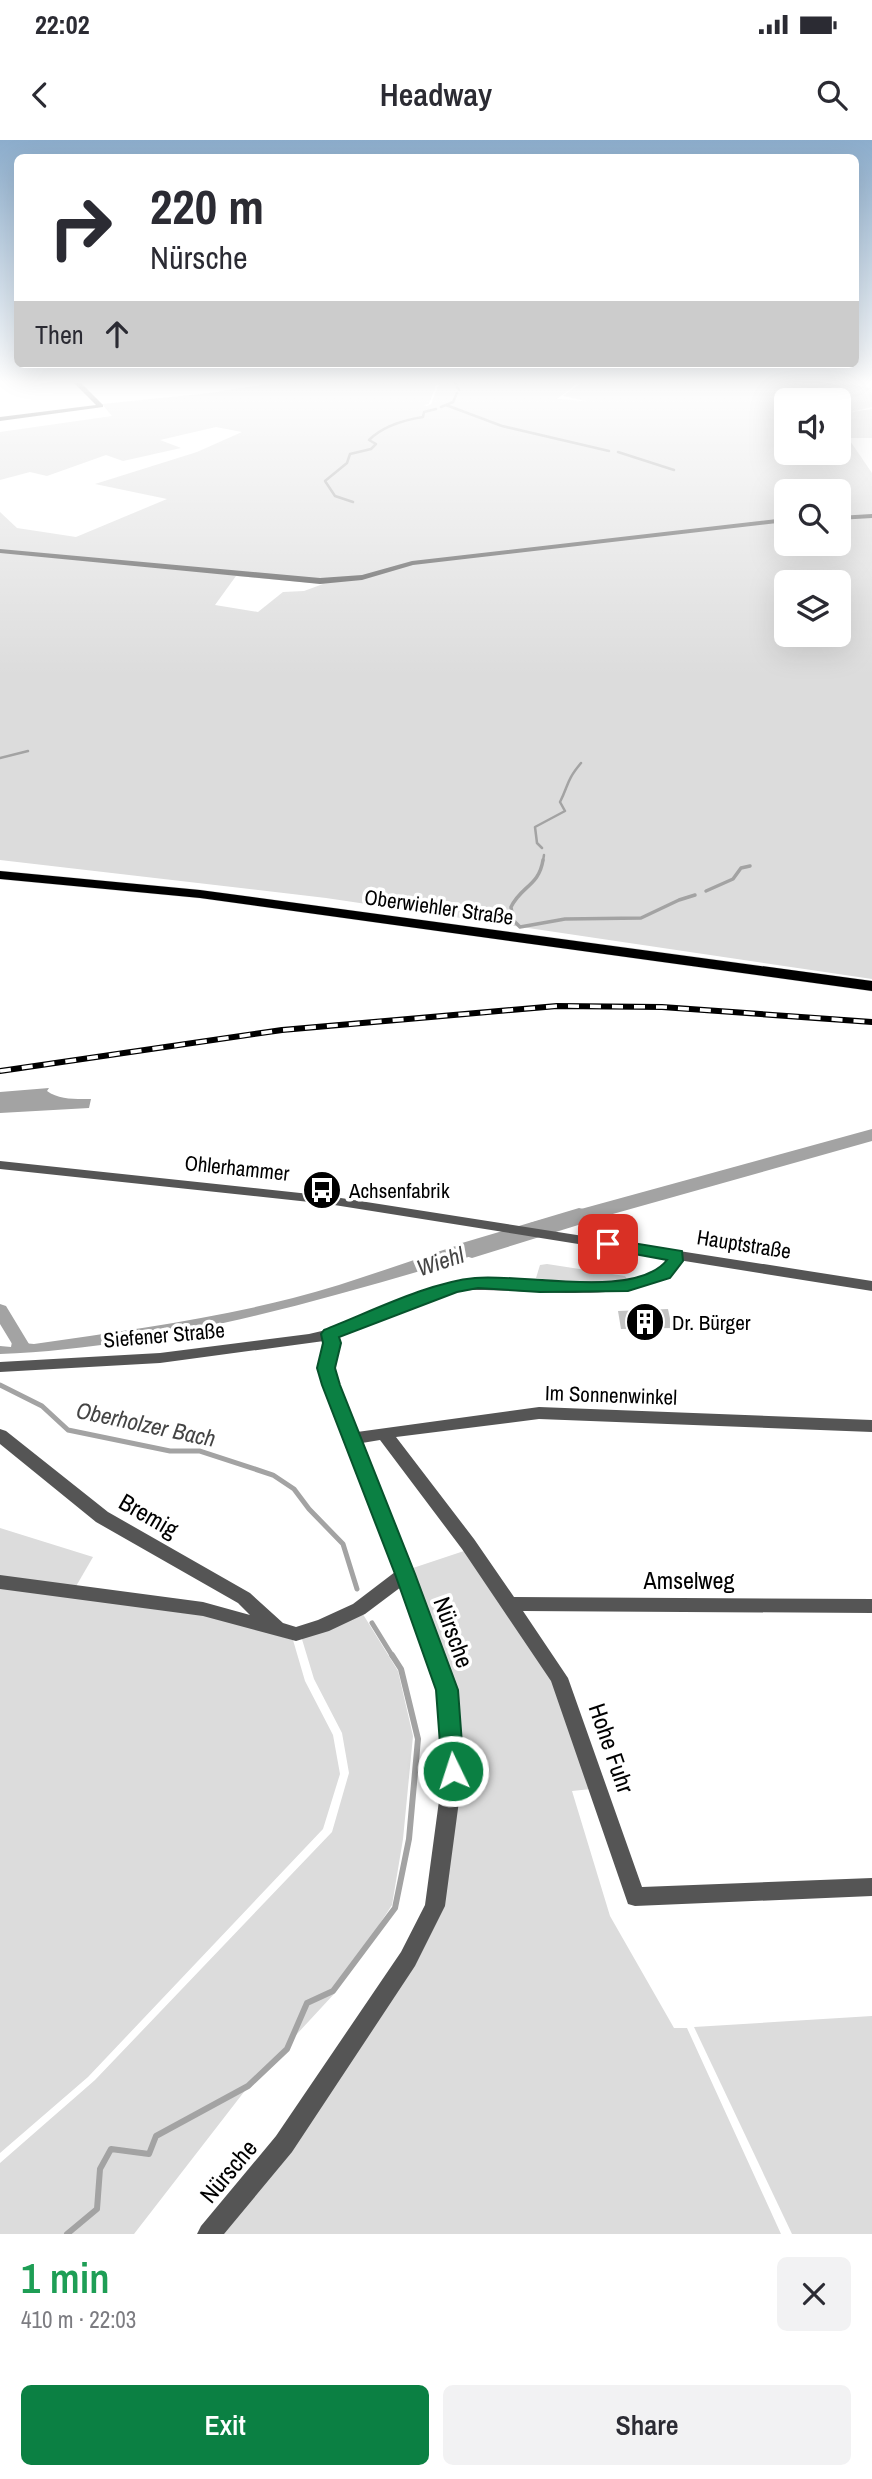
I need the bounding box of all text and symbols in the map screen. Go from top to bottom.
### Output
text: 22:02 [35,7,90,42]
text: Headway [380,73,492,116]
icon: back [21,76,59,114]
icon: search [813,76,851,114]
text: 220 m [150,173,264,239]
icon: right [35,182,126,273]
text: Nürsche [150,236,248,279]
icon: ahead [98,315,136,353]
text: Then [35,317,84,352]
map controls [774,388,851,647]
button: sound [774,388,851,465]
button: search [774,479,851,556]
button: layers [774,570,851,647]
street label: Oberwiehler Straße [363,882,515,932]
street label: Ohlerhammer [183,1148,291,1188]
bus stop icon: Achsenfabrik [301,1169,343,1211]
place label: Achsenfabrik [348,1176,450,1205]
pin [578,1214,638,1274]
street label: Hauptstraße [695,1222,793,1266]
icon: arrive [589,1225,627,1263]
water label: Wiehl [412,1239,468,1283]
building icon: Dr. Bürger [624,1301,666,1343]
place label: Dr. Bürger [672,1308,751,1337]
street label: Siefener Straße [102,1315,226,1355]
street label: Im Sonnenwinkel [544,1378,678,1412]
water label: Oberholzer Bach [74,1394,218,1454]
street label: Bremig [114,1485,185,1545]
street label: Amselweg [643,1564,734,1596]
street label: Nürsche [426,1592,482,1672]
street label: Hohe Fuhr [582,1699,642,1798]
position arrow [416,1734,490,1808]
street label: Nürsche [192,2133,264,2209]
text: 1 min [21,2250,110,2306]
button: close [777,2257,851,2331]
text: 410 m · 22:03 [21,2304,136,2335]
button: Exit [21,2385,429,2465]
button: Share [443,2385,851,2465]

